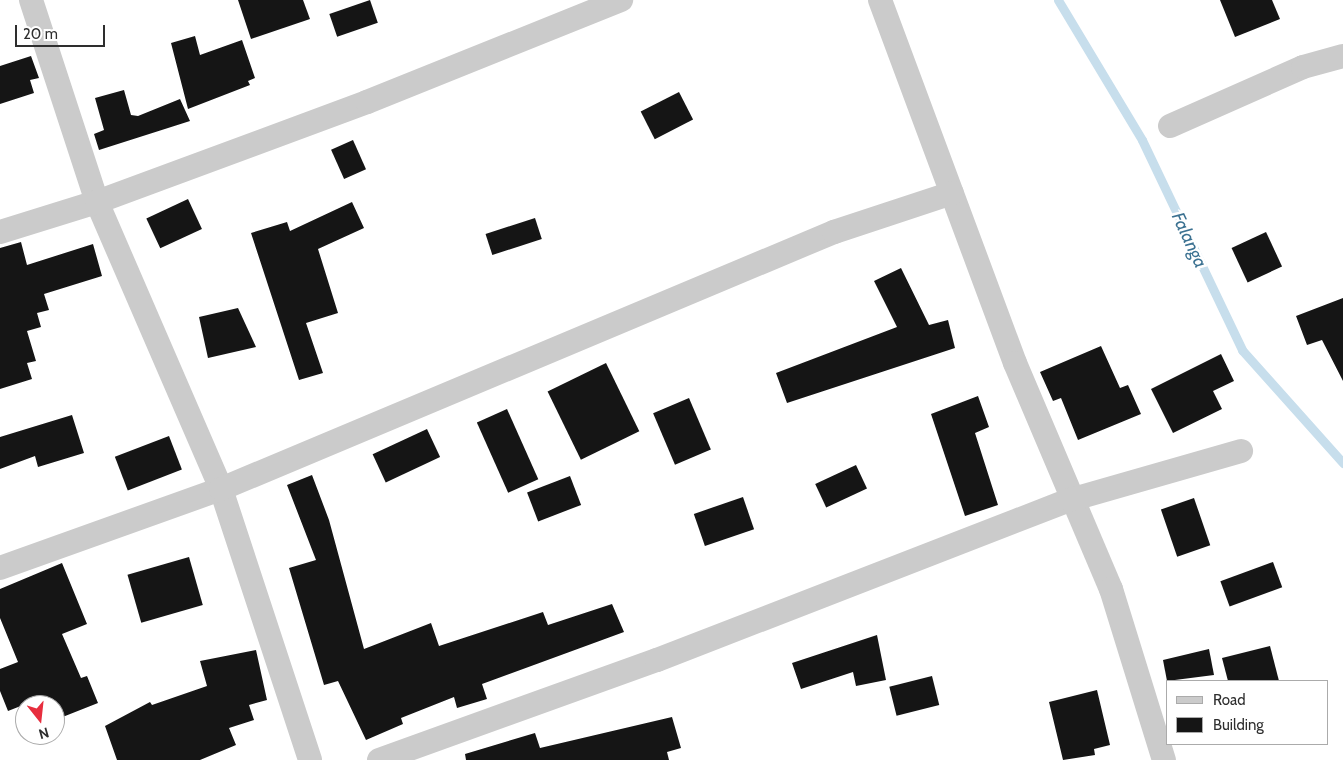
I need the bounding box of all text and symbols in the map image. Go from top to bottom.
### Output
scale bar [18,15,108,47]
text: 20 m [23,25,58,43]
water label: Falanga [1167,209,1211,271]
legend [1166,680,1328,745]
text: Road [1213,691,1246,709]
north arrow [15,695,65,745]
text: Building [1213,716,1264,734]
text: N [37,723,51,743]

